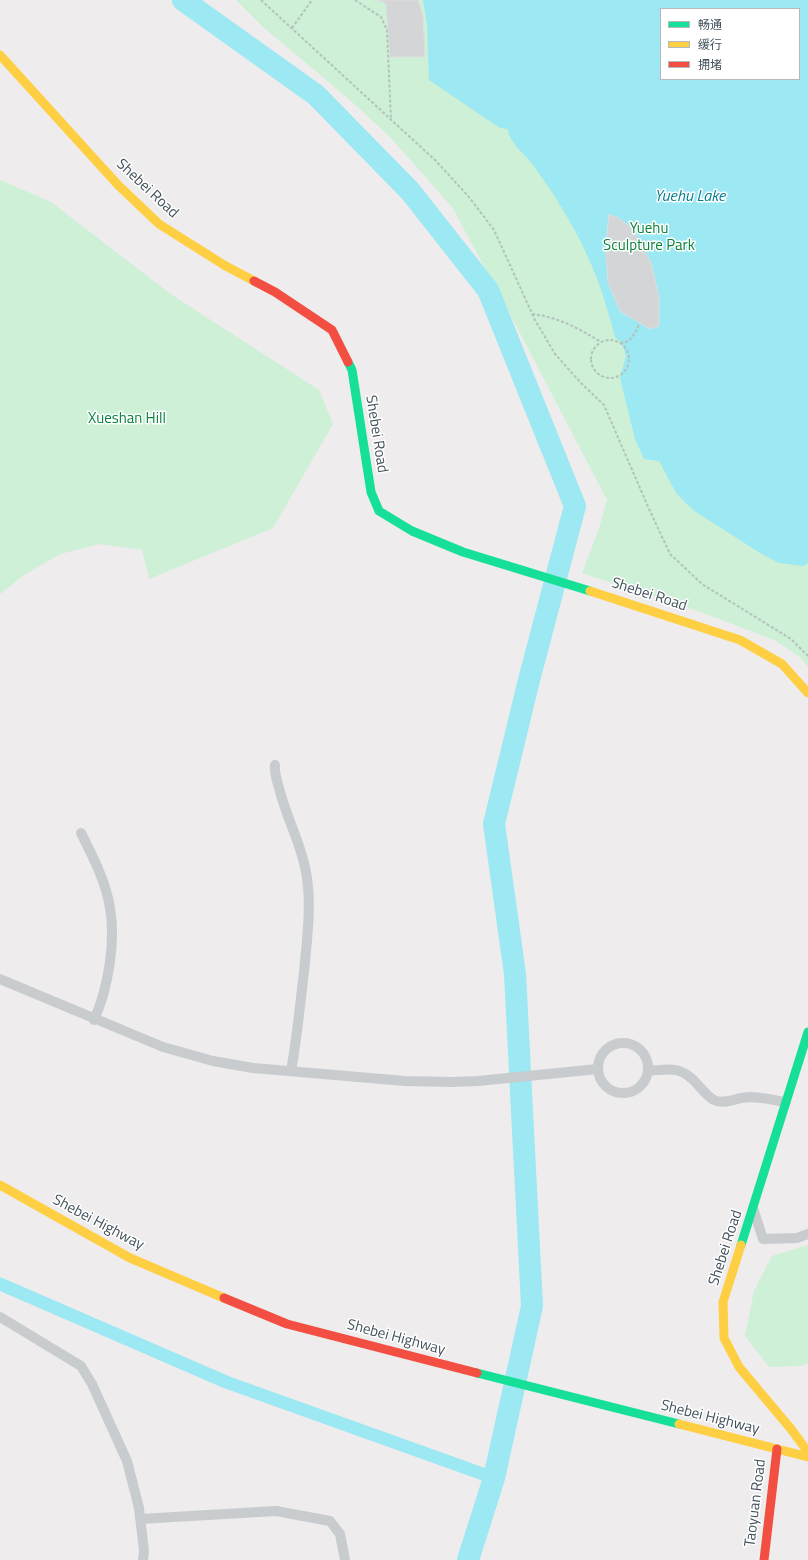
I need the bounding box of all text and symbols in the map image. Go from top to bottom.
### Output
legend [660,8,800,80]
text: 畅通 [698,15,722,34]
text: 缓行 [698,35,722,54]
text: 拥堵 [698,55,722,74]
street label: Shebei Road [112,156,182,222]
water label: Yuehu Lake [655,187,725,207]
park label: Yuehu Sculpture Park [603,220,695,255]
street label: Shebei Road [361,394,391,474]
park label: Xueshan Hill [88,410,166,428]
street label: Shebei Road [609,574,689,616]
street label: Shebei Highway [49,1191,147,1255]
street label: Shebei Road [705,1208,747,1288]
street label: Shebei Highway [345,1316,447,1360]
street label: Shebei Highway [659,1397,761,1439]
street label: Taoyuan Road [742,1458,770,1548]

